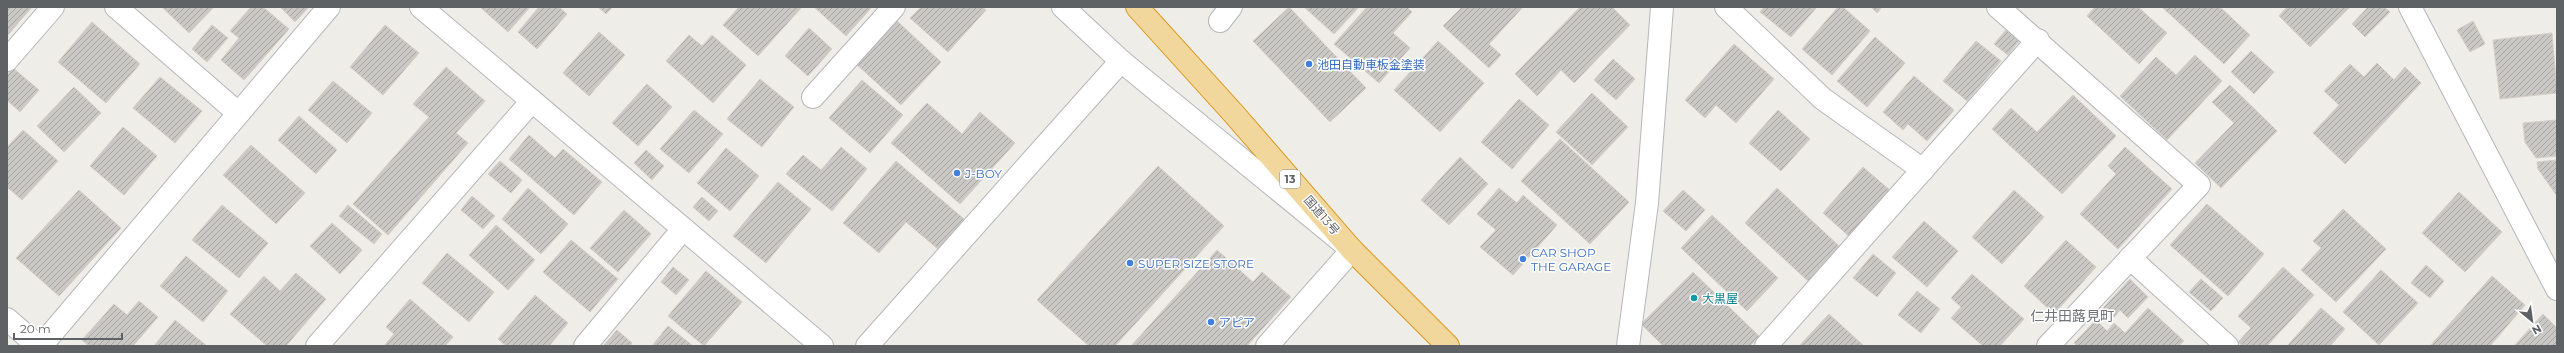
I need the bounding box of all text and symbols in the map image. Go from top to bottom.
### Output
place label: 池田自動車板金塗装 [1317,57,1425,72]
marker: 池田自動車板金塗装 [1304,59,1314,69]
place label: J-BOY [964,166,1002,181]
marker: J-BOY [952,168,962,178]
road number: 13 [1280,170,1300,188]
street label: 国道13号 [1301,192,1343,238]
place label: CAR SHOP THE GARAGE [1531,245,1611,274]
marker: CAR SHOP THE GARAGE [1518,254,1528,264]
place label: SUPER SIZE STORE [1138,256,1254,271]
marker: SUPER SIZE STORE [1125,258,1135,268]
place label: 大黒屋 [1702,291,1738,306]
marker: 大黒屋 [1689,293,1699,303]
north arrow [2512,301,2552,341]
district label: 仁井田蕗見町 [2030,307,2114,325]
scale bar [14,315,122,341]
place label: アピア [1219,315,1255,330]
marker: アピア [1206,317,1216,327]
text: 20 m [20,321,51,336]
text: N [2530,321,2544,338]

